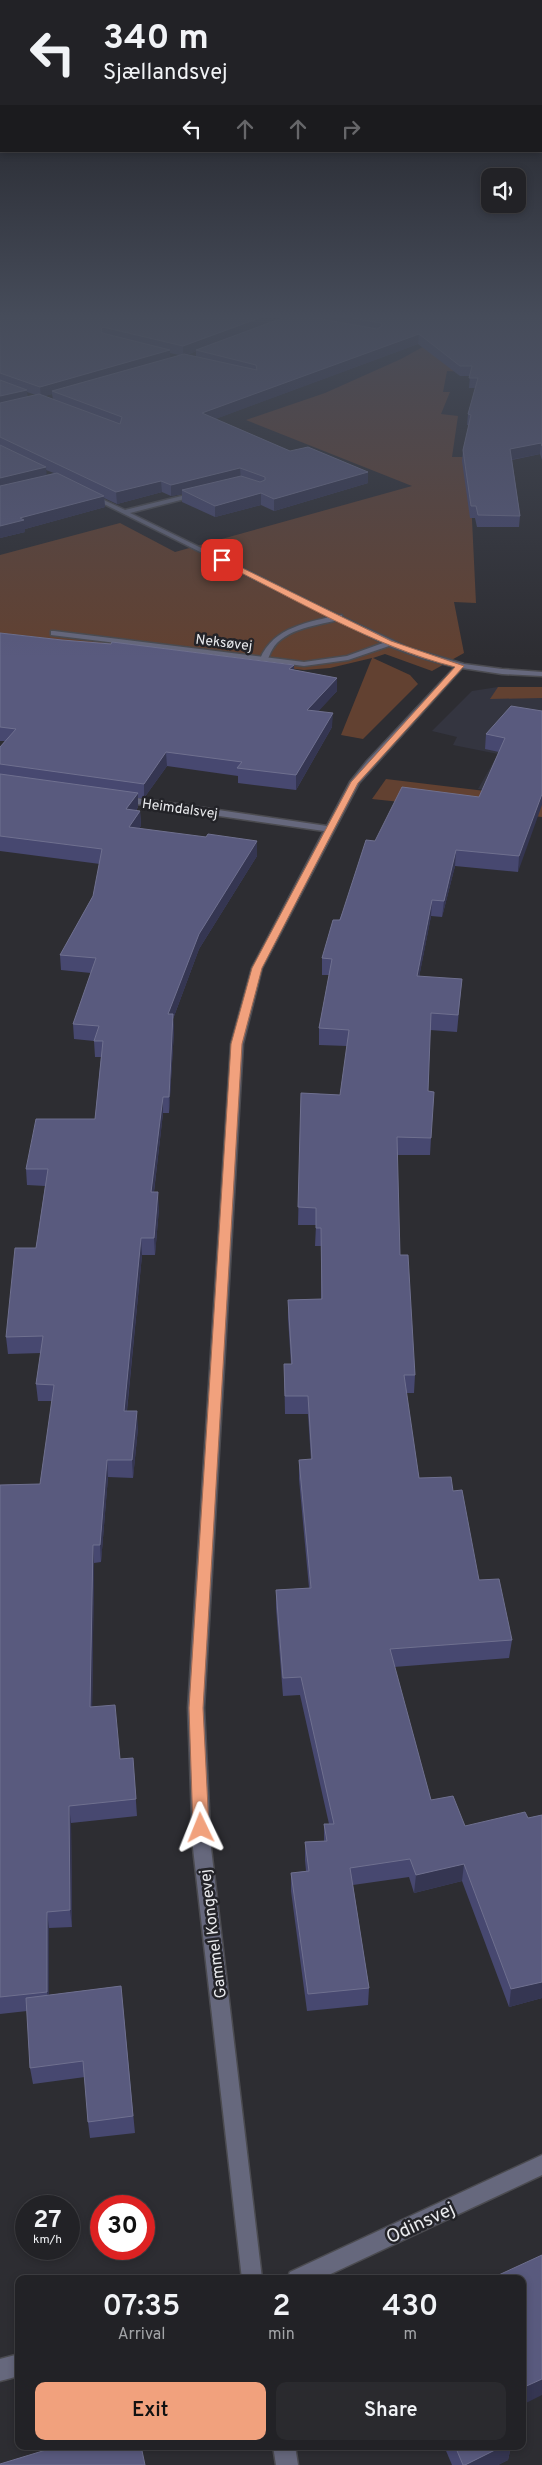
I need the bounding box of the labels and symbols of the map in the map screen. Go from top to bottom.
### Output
pin [201,539,243,581]
street label: Neksøvej [195,632,253,655]
street label: Heimdalsvej [141,796,219,823]
position arrow [174,1801,226,1853]
street label: Gammel Kongevej [196,1868,232,1999]
speed limit sign: 30 [90,2195,155,2260]
street label: Odinsvej [383,2197,459,2250]

